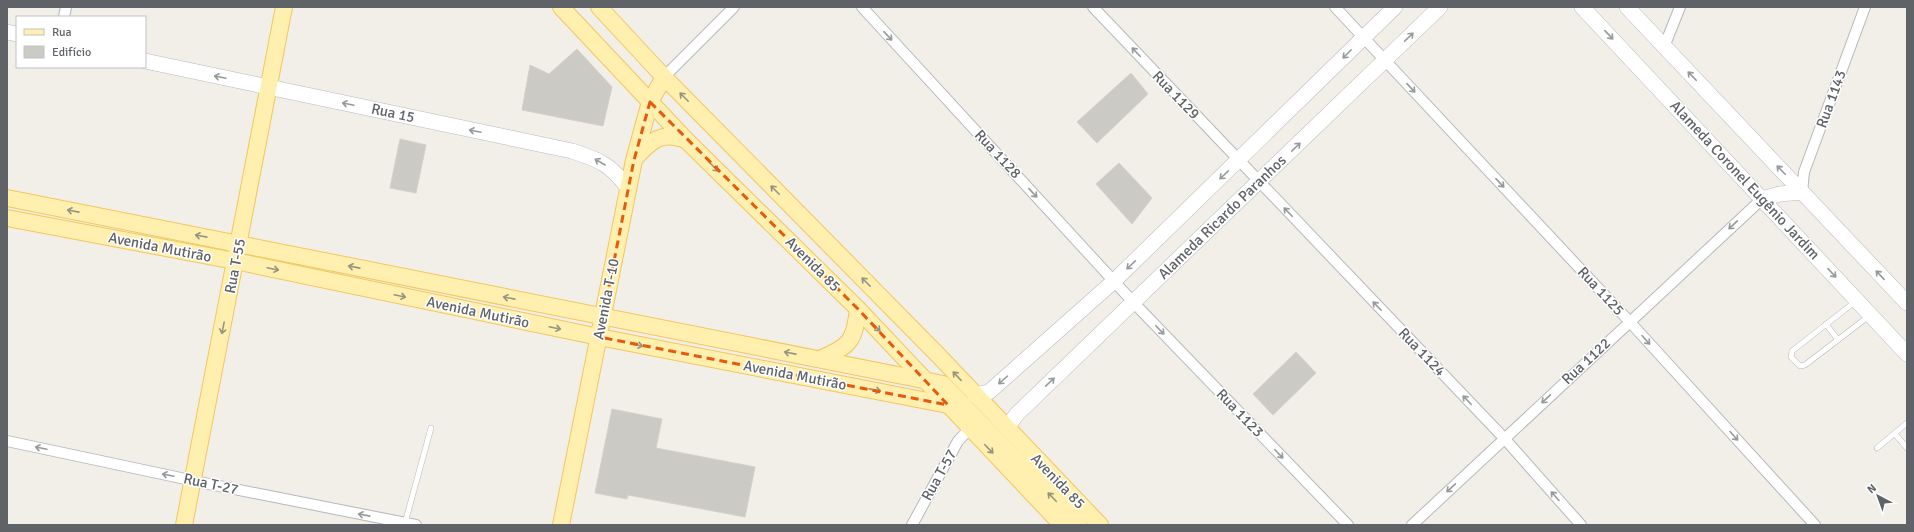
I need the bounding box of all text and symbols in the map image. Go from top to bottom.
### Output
legend [16,16,146,68]
text: Rua [52,25,72,40]
one-way arrow [1604,30,1613,40]
one-way arrow [884,31,893,41]
one-way arrow [1404,32,1414,42]
text: Edifício [52,45,91,60]
one-way arrow [1131,47,1141,57]
one-way arrow [1342,49,1352,59]
street label: Rua 1129 [1149,67,1203,123]
street label: Rua 1143 [1812,68,1850,130]
one-way arrow [1687,71,1696,81]
one-way arrow [214,72,227,80]
one-way arrow [1407,83,1416,93]
one-way arrow [679,92,689,102]
street label: Alameda Coronel Eugênio Jardim [1666,97,1824,263]
one-way arrow [341,99,354,107]
street label: Rua 15 [370,100,416,126]
one-way arrow [469,126,482,134]
street label: Rua 1128 [971,126,1025,182]
one-way arrow [1291,142,1301,152]
street label: Alameda Ricardo Paranhos [1154,151,1290,283]
one-way arrow [594,158,606,166]
one-way arrow [709,162,719,172]
one-way arrow [1776,165,1786,175]
one-way arrow [1219,170,1229,179]
one-way arrow [1495,178,1504,188]
one-way arrow [770,185,780,195]
one-way arrow [1029,188,1038,198]
one-way arrow [67,206,80,214]
one-way arrow [1283,207,1293,217]
one-way arrow [1728,220,1738,230]
street label: Avenida Mutirão [107,228,213,266]
one-way arrow [195,232,208,240]
street label: Avenida 85 [782,233,844,295]
street label: Rua T-55 [221,237,249,295]
street label: Avenida T-10 [589,257,623,341]
one-way arrow [1126,260,1136,270]
one-way arrow [348,262,361,270]
street label: Rua 1125 [1574,263,1628,319]
one-way arrow [266,266,279,274]
one-way arrow [1827,268,1837,278]
one-way arrow [1875,270,1885,280]
one-way arrow [861,277,871,287]
one-way arrow [393,292,406,300]
street label: Avenida Mutirão [425,292,531,332]
one-way arrow [503,293,516,301]
one-way arrow [1373,301,1382,311]
one-way arrow [218,321,226,334]
one-way arrow [871,322,881,332]
one-way arrow [548,324,561,332]
street label: Rua 1124 [1395,324,1449,380]
one-way arrow [1155,325,1165,335]
street label: Rua 1122 [1558,334,1614,388]
one-way arrow [1641,335,1651,345]
one-way arrow [630,341,643,349]
one-way arrow [784,349,797,357]
street label: Avenida Mutirão [742,356,848,394]
one-way arrow [952,371,962,381]
one-way arrow [998,375,1008,384]
one-way arrow [1045,377,1055,387]
street label: Rua 1123 [1213,385,1267,441]
one-way arrow [868,387,881,395]
one-way arrow [1541,394,1551,404]
one-way arrow [1462,395,1472,405]
one-way arrow [1729,431,1738,441]
one-way arrow [35,444,48,452]
one-way arrow [984,444,994,454]
street label: Rua T-57 [918,446,960,504]
street label: Avenida 85 [1027,449,1089,513]
one-way arrow [1274,449,1284,459]
street label: Rua T-27 [182,469,240,499]
one-way arrow [162,471,175,479]
north arrow [1858,476,1898,516]
text: N [1865,481,1879,496]
one-way arrow [1446,483,1456,493]
one-way arrow [1550,491,1559,501]
one-way arrow [1047,492,1056,502]
one-way arrow [358,510,371,518]

